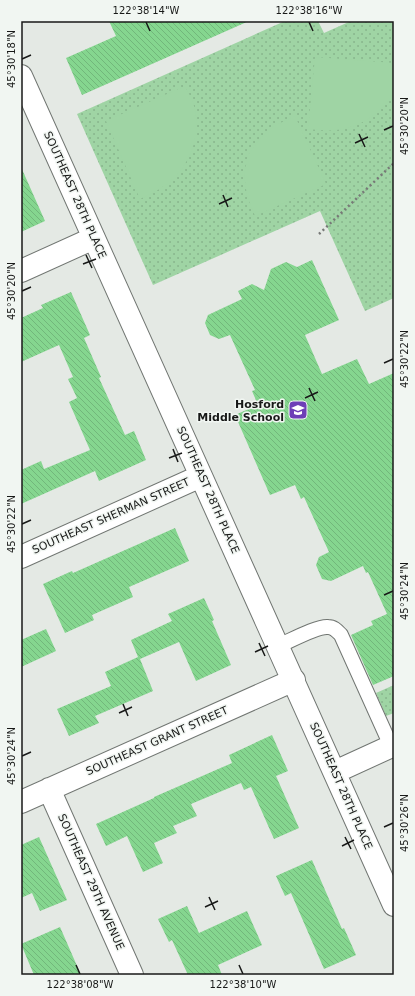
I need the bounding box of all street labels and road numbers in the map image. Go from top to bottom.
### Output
street label: SOUTHEAST 28TH PLACE [41,129,109,261]
street label: SOUTHEAST 28TH PLACE [174,424,242,556]
street label: SOUTHEAST SHERMAN STREET [30,475,192,557]
street label: SOUTHEAST GRANT STREET [84,704,230,778]
street label: SOUTHEAST 28TH PLACE [307,720,375,852]
street label: SOUTHEAST 29TH AVENUE [55,812,127,952]

